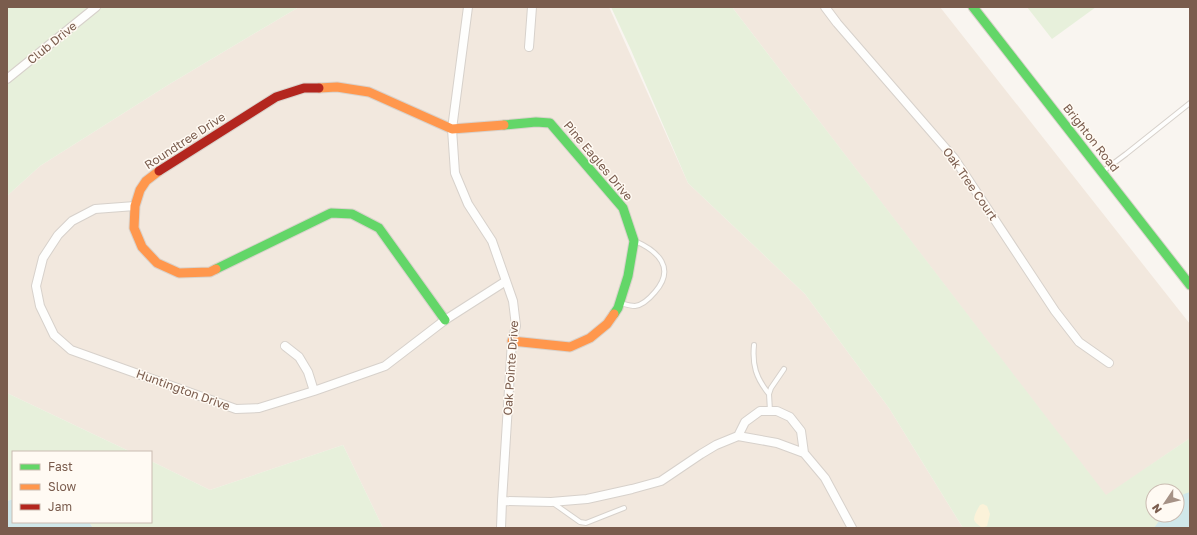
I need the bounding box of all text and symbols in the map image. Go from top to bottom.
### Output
street label: Club Drive [24,18,80,67]
street label: Brighton Road [1060,101,1123,175]
street label: Roundtree Drive [142,109,228,172]
street label: Pine Eagles Drive [561,118,636,204]
street label: Oak Tree Court [940,144,1001,223]
street label: Oak Pointe Drive [500,320,521,416]
street label: Huntington Drive [134,366,232,413]
legend [12,451,152,523]
text: Fast [48,459,73,474]
text: Slow [48,479,76,494]
north arrow [1145,483,1185,523]
text: Jam [48,499,72,514]
text: N [1149,502,1164,516]

